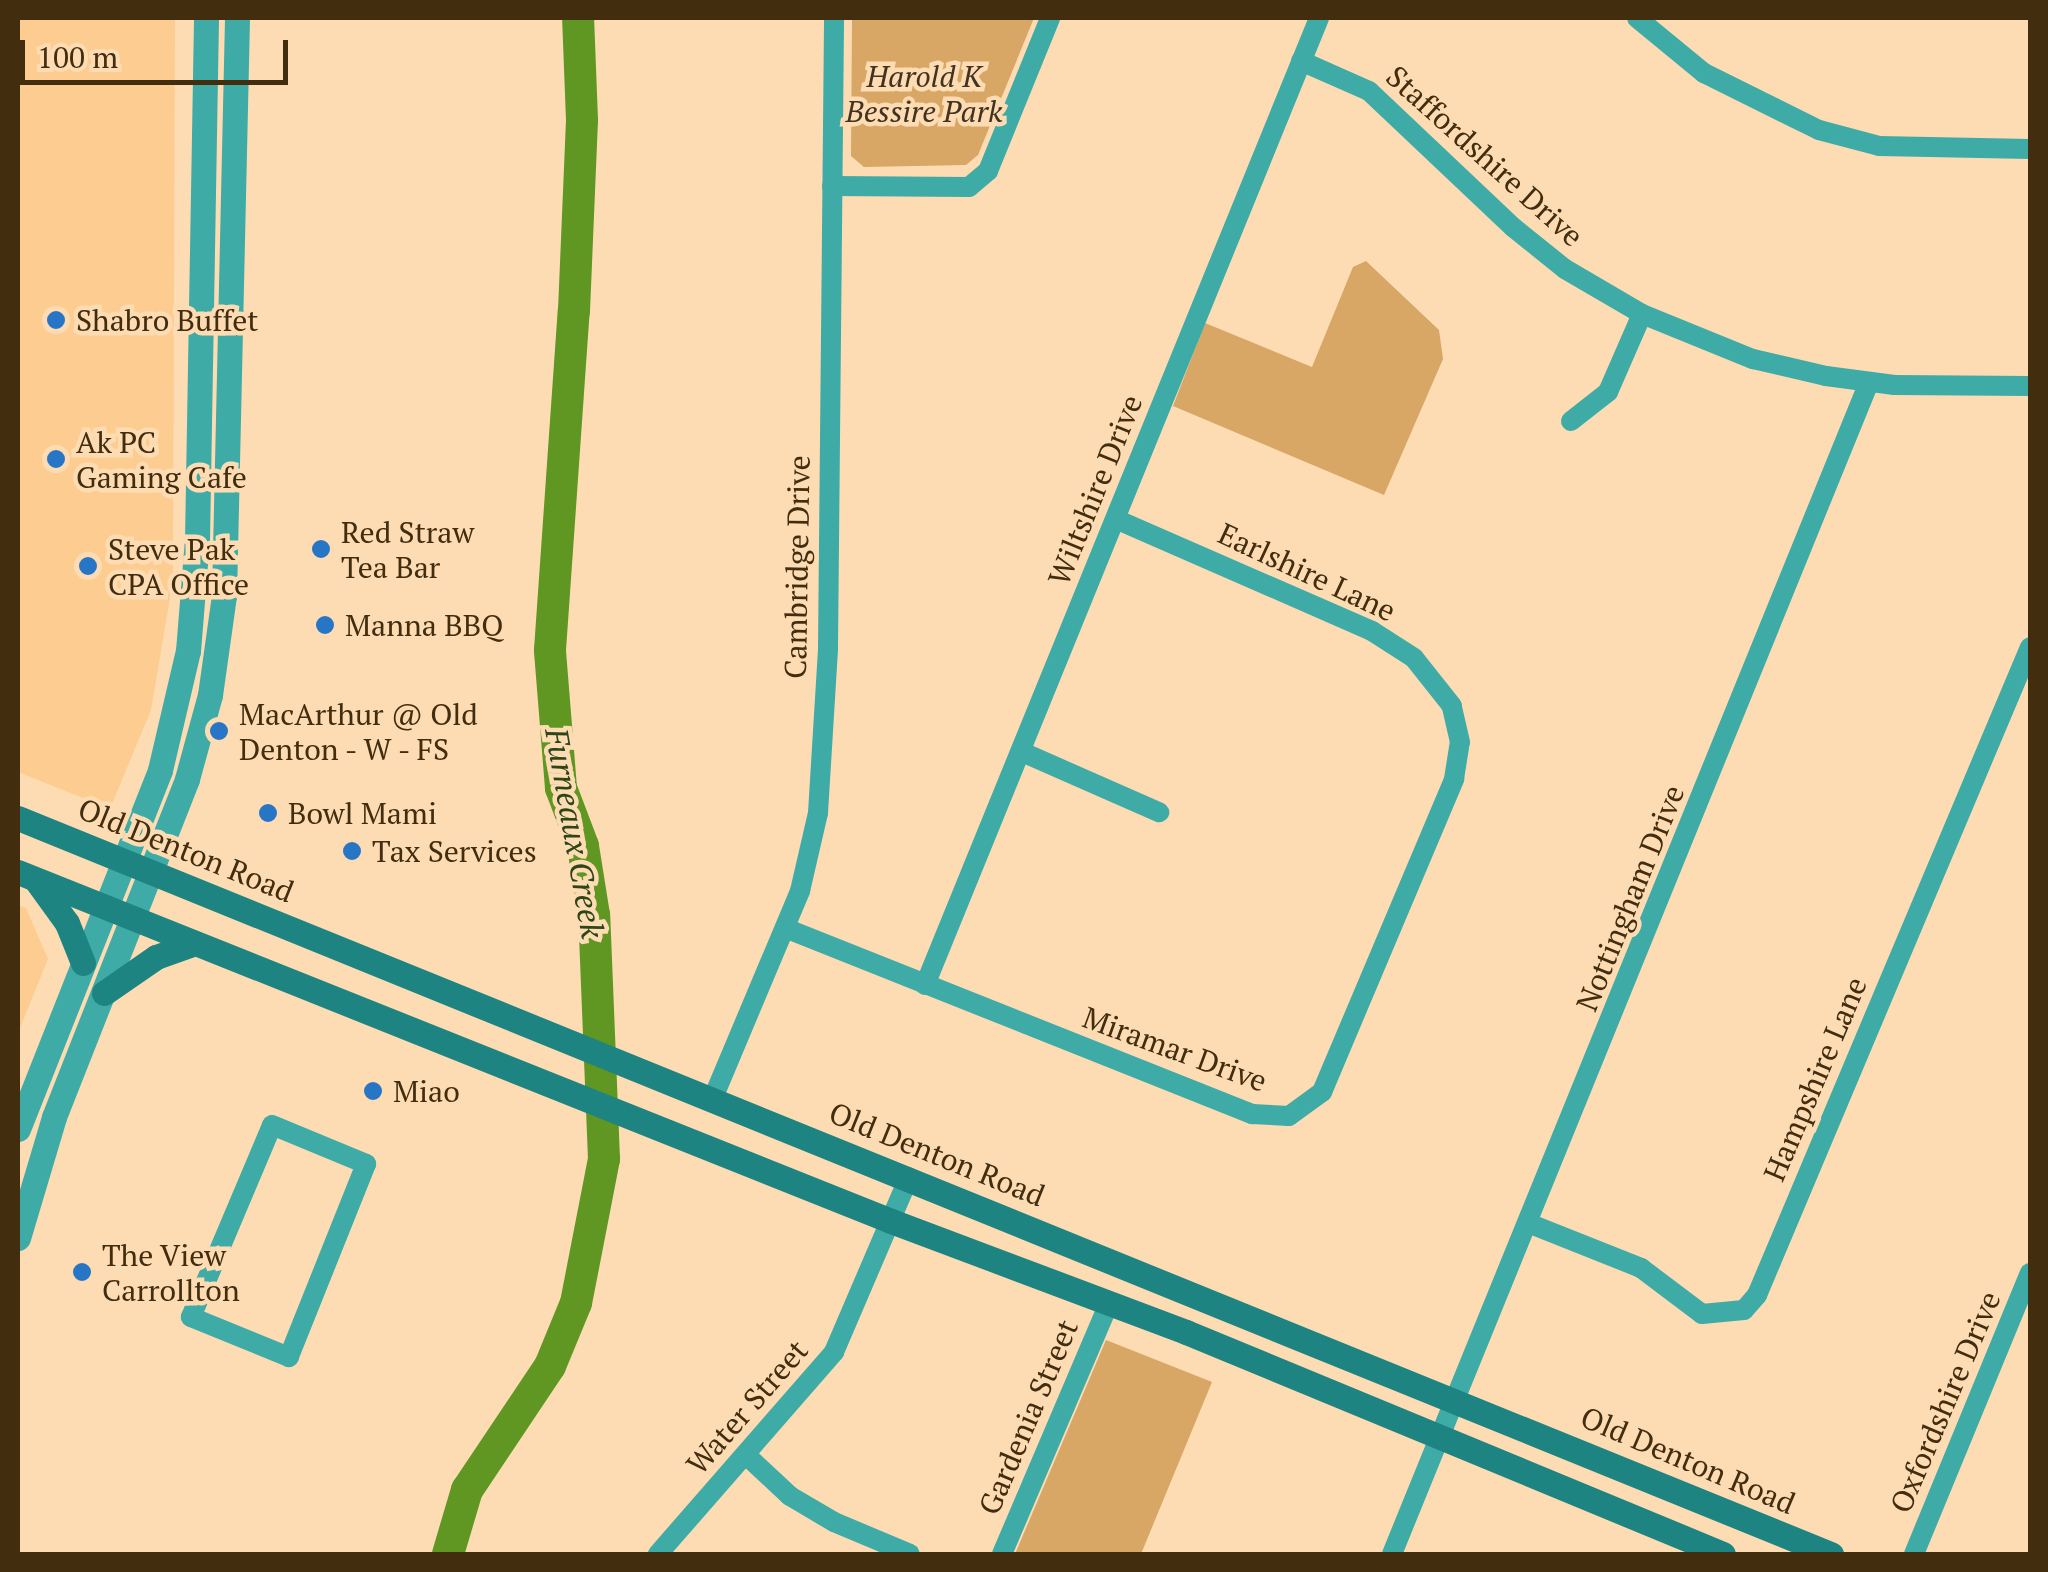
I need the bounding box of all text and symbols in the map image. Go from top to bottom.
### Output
scale bar [25,20,292,82]
text: 100 m [37,37,118,77]
park label: Harold K Bessire Park [846,58,1002,128]
street label: Staffordshire Drive [1379,58,1591,254]
place label: Shabro Buffet [76,302,258,338]
marker: Shabro Buffet [45,309,67,331]
street label: Wiltshire Drive [1040,389,1150,591]
place label: Ak PC Gaming Cafe [76,424,247,494]
marker: Ak PC Gaming Cafe [45,448,67,470]
street label: Cambridge Drive [777,455,817,679]
place label: Red Straw Tea Bar [341,514,474,584]
street label: Earlshire Lane [1213,515,1401,629]
place label: Steve Pak CPA Office [108,531,250,602]
marker: Red Straw Tea Bar [310,538,332,560]
marker: Steve Pak CPA Office [77,555,99,577]
place label: Manna BBQ [345,607,503,643]
marker: Manna BBQ [314,614,336,636]
place label: MacArthur @ Old Denton - W - FS [239,696,478,766]
marker: MacArthur @ Old Denton - W - FS [208,720,230,742]
water label: Furneaux Creek [538,725,612,941]
street label: Nottingham Drive [1568,780,1692,1016]
street label: Old Denton Road [73,790,299,910]
place label: Bowl Mami [288,795,437,831]
marker: Bowl Mami [257,802,279,824]
place label: Tax Services [372,833,537,869]
marker: Tax Services [341,840,363,862]
street label: Hampshire Lane [1756,972,1874,1186]
street label: Miramar Drive [1078,999,1272,1099]
place label: Miao [393,1073,460,1109]
marker: Miao [362,1080,384,1102]
street label: Old Denton Road [824,1094,1050,1214]
place label: The View Carrollton [102,1237,240,1308]
marker: The View Carrollton [71,1261,93,1283]
street label: Oxfordshire Drive [1882,1286,2008,1518]
street label: Gardenia Street [971,1314,1085,1520]
street label: Water Street [679,1332,815,1482]
street label: Old Denton Road [1576,1399,1800,1521]

